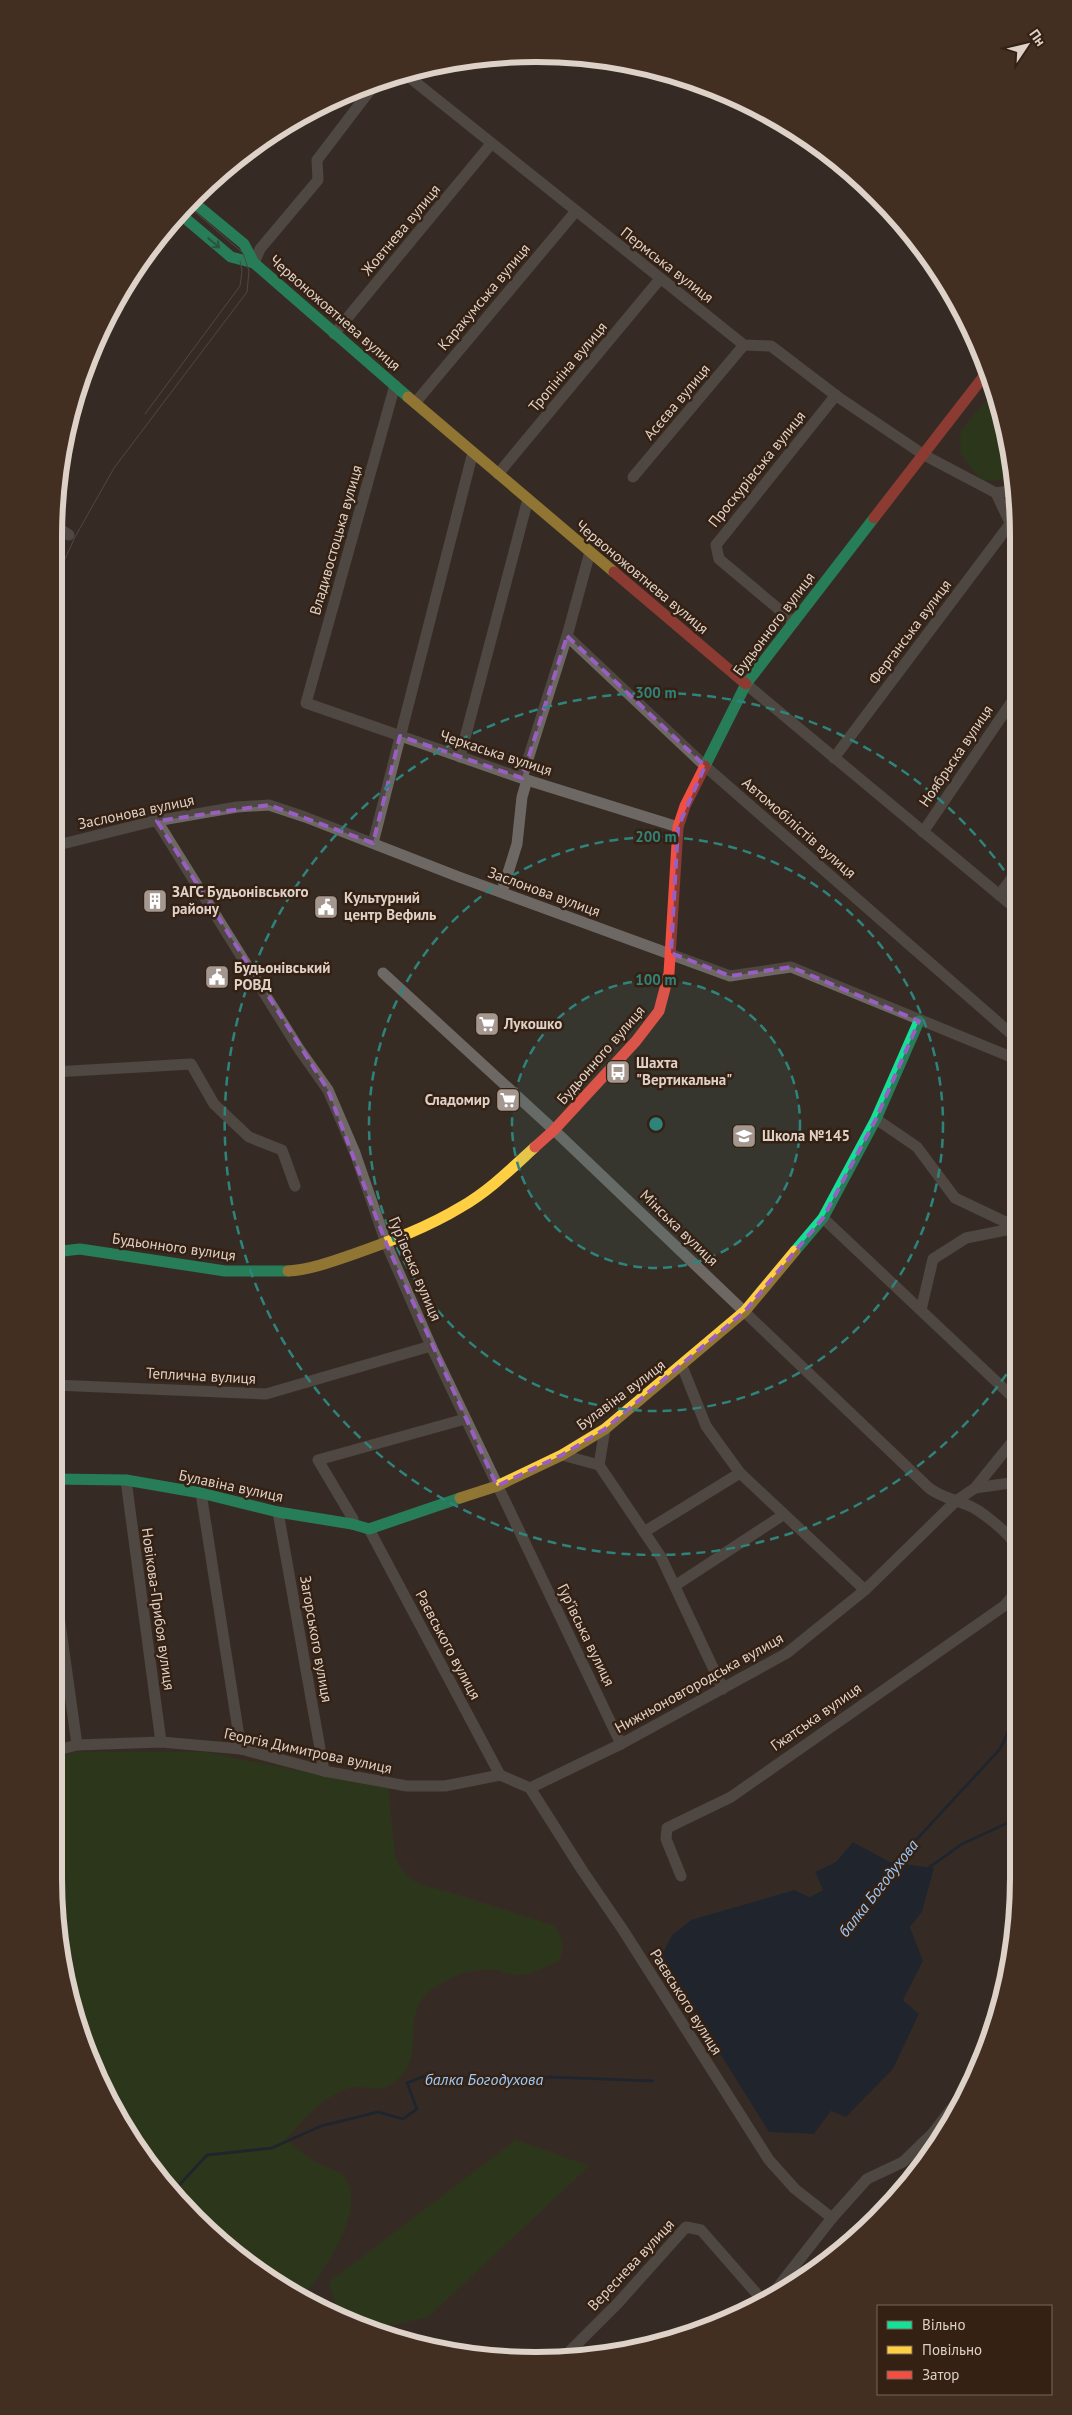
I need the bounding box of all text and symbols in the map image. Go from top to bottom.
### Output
north arrow [1002,20,1052,70]
text: Пн [1026,26,1050,49]
street label: Жовтнева вулиця [356,180,444,280]
street label: Пермська вулиця [617,222,718,307]
one-way arrow [207,237,220,248]
street label: Каракумська вулиця [433,239,534,354]
street label: Червоножовтнева вулиця [266,250,405,375]
street label: Тропініна вулиця [524,318,611,416]
street label: Асєєва вулиця [639,360,714,444]
street label: Проскурівська вулиця [704,407,809,531]
street label: Владивостоцька вулиця [305,463,366,617]
street label: Червоножовтнева вулиця [572,515,713,638]
street label: Будьонного вулиця [728,568,819,679]
street label: Ферганська вулиця [864,576,955,688]
text: 300 m [635,683,677,702]
street label: Ноябрьска вулиця [914,701,997,810]
street label: Черкаська вулиця [438,725,555,780]
street label: Автомобілістів вулиця [738,773,860,882]
street label: Заслонова вулиця [76,790,196,833]
text: 200 m [635,827,677,846]
street label: Заслонова вулиця [485,862,603,921]
place label: ЗАГС Будьонівського району [172,882,309,918]
building icon: ЗАГС Будьонівського району [142,888,168,914]
place label: Культурний центр Вефиль [344,888,437,924]
public building icon: Культурний центр Вефиль [313,894,339,920]
place label: Будьонівський РОВД [234,958,330,994]
public building icon: Будьонівський РОВД [204,964,230,990]
text: 100 m [635,970,677,989]
street label: Будьонного вулиця [552,1001,649,1108]
supermarket icon: Лукошко [474,1011,500,1037]
place label: Лукошко [503,1014,562,1033]
place label: Шахта "Вертикальна" [636,1053,732,1089]
bus stop icon: Шахта "Вертикальна" [605,1059,631,1085]
supermarket icon: Сладомир [495,1087,521,1113]
place label: Сладомир [425,1090,490,1109]
centre of rings [647,1115,665,1133]
school or university icon: Школа №145 [731,1123,757,1149]
place label: Школа №145 [762,1126,850,1145]
street label: Мінська вулиця [636,1185,723,1270]
street label: Гур’ївська вулиця [385,1214,446,1324]
street label: Будьонного вулиця [111,1228,237,1265]
street label: Булавіна вулиця [572,1355,669,1434]
street label: Теплична вулиця [146,1363,256,1388]
street label: Булавіна вулиця [177,1465,285,1506]
street label: Новікова-Прибоя вулиця [138,1527,179,1691]
street label: Загорського вулиця [296,1574,337,1704]
street label: Гур’ївська вулиця [553,1580,619,1689]
street label: Раєвського вулиця [412,1587,485,1703]
street label: Нижньоновгородська вулиця [611,1628,786,1737]
street label: Гжатська вулиця [767,1678,865,1755]
street label: Георгія Димитрова вулиця [222,1723,394,1778]
water label: балка Богодухова [834,1835,922,1941]
street label: Раєвського вулиця [646,1945,727,2058]
water label: балка Богодухова [425,2069,543,2089]
street label: Вереснева вулиця [583,2215,678,2315]
legend [877,2305,1052,2395]
text: Вільно [922,2315,965,2334]
text: Повільно [922,2340,982,2359]
text: Затор [922,2365,959,2384]

